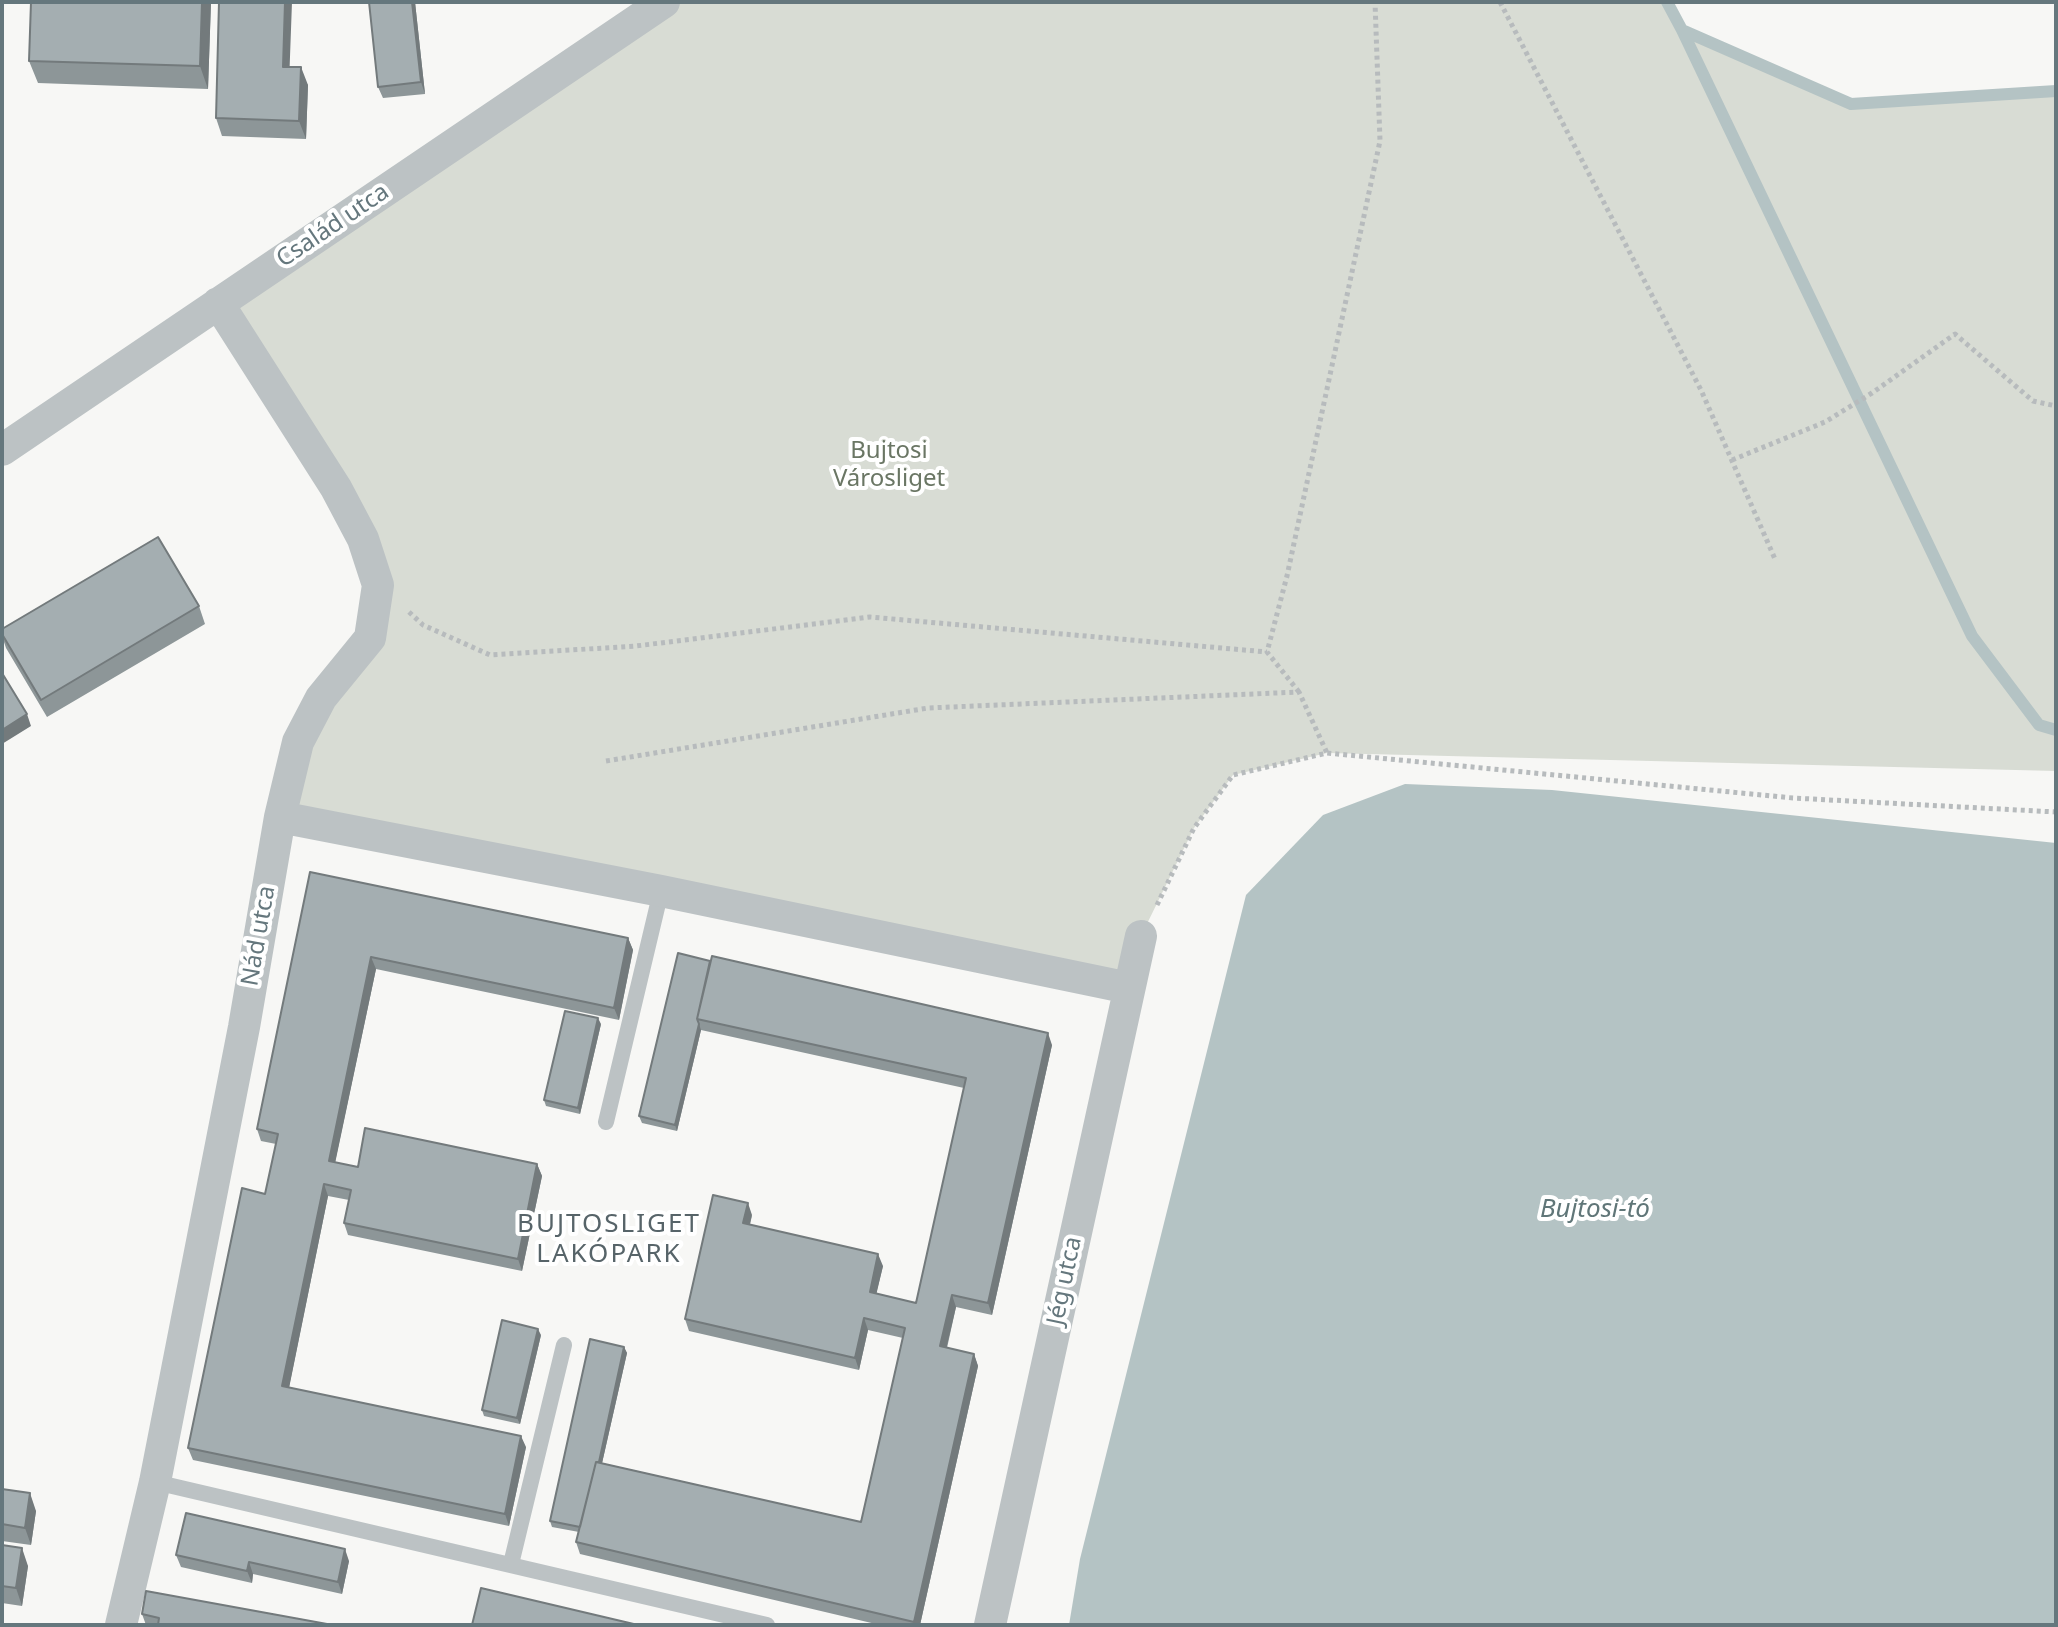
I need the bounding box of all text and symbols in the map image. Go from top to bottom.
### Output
street label: Család utca [271,178,395,274]
park label: Bujtosi Városliget [833,437,945,493]
street label: Nád utca [236,884,282,988]
water label: Bujtosi-tó [1540,1194,1650,1226]
district label: BUJTOSLIGET LAKÓPARK [517,1209,701,1270]
street label: Jég utca [1042,1234,1088,1328]

